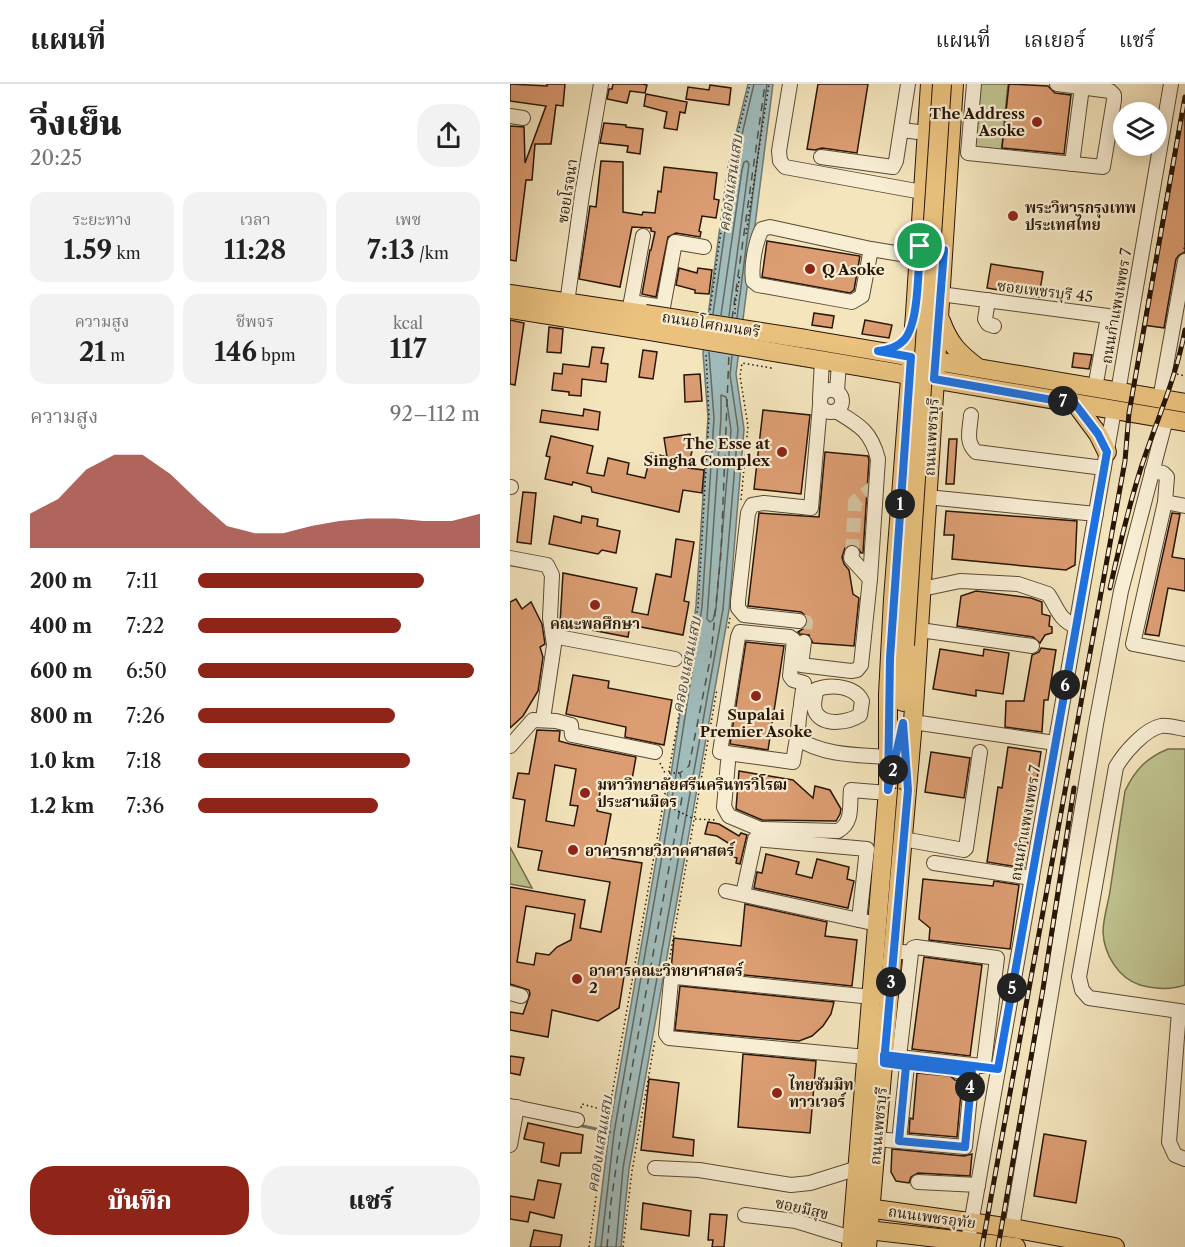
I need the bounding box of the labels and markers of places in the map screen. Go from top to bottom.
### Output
place label: The Address Asoke [930,104,1025,140]
marker: The Address Asoke [1030,115,1044,129]
place label: พระวิหารกรุงเทพ ประเทศไทย [1025,198,1136,234]
marker: พระวิหารกรุงเทพ ประเทศไทย [1006,209,1020,223]
pin [894,220,945,271]
place label: Q Asoke [822,260,885,279]
marker: Q Asoke [803,262,817,276]
pin: 7 [1048,386,1078,416]
place label: The Esse at Singha Complex [644,434,770,470]
marker: The Esse at Singha Complex [775,445,789,459]
pin: 1 [885,489,915,519]
marker: คณะพลศึกษา [588,598,602,612]
place label: คณะพลศึกษา [550,614,640,633]
pin: 6 [1050,670,1080,700]
marker: Supalai Premier Asoke [749,689,763,703]
place label: Supalai Premier Asoke [700,705,812,741]
pin: 2 [878,755,908,785]
place label: มหาวิทยาลัยศรีนครินทรวิโรฒ ประสานมิตร [597,774,787,811]
marker: มหาวิทยาลัยศรีนครินทรวิโรฒ ประสานมิตร [578,786,592,800]
place label: อาคารกายวิภาคศาสตร์ [585,841,736,860]
marker: อาคารกายวิภาคศาสตร์ [566,843,580,857]
place label: อาคารคณะวิทยาศาสตร์ 2 [589,961,745,997]
pin: 3 [876,967,906,997]
marker: อาคารคณะวิทยาศาสตร์ 2 [570,972,584,986]
pin: 5 [997,973,1027,1003]
pin: 4 [955,1072,985,1102]
place label: ไทยซัมมิท ทาวเวอร์ [788,1074,854,1111]
marker: ไทยซัมมิท ทาวเวอร์ [770,1086,784,1100]

